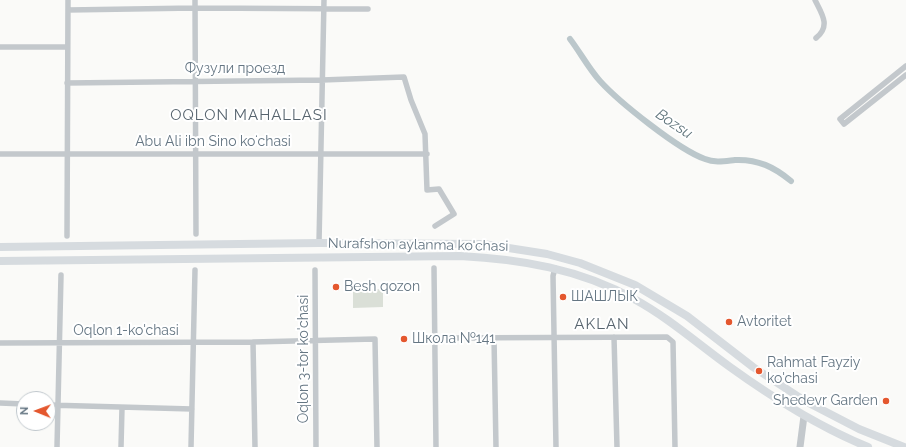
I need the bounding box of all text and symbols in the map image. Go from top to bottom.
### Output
street label: Фузули проезд [185,61,285,77]
water label: Bozsu [652,105,696,143]
district label: OQLON MAHALLASI [170,106,328,124]
street label: Abu Ali ibn Sino koʻchasi [135,134,291,150]
street label: Nurafshon aylanma ko'chasi [328,235,508,255]
place label: Besh qozon [344,279,420,295]
marker: Besh qozon [331,282,341,292]
place label: ШАШЛЫК [571,289,638,305]
marker: ШАШЛЫК [558,292,568,302]
street label: Oqlon 3-tor ko'chasi [296,295,312,423]
place label: Avtoritet [737,314,792,330]
district label: AKLAN [574,315,630,333]
marker: Avtoritet [724,317,734,327]
street label: Oqlon 1-ko'chasi [73,323,179,339]
place label: Школа №141 [412,331,495,347]
marker: Школа №141 [399,334,409,344]
place label: Rahmat Fayziy ko'chasi [767,355,860,388]
marker: Rahmat Fayziy ko'chasi [754,366,764,376]
north arrow [16,391,56,431]
place label: Shedevr Garden [773,393,878,409]
marker: Shedevr Garden [881,396,891,406]
text: N [18,406,31,415]

